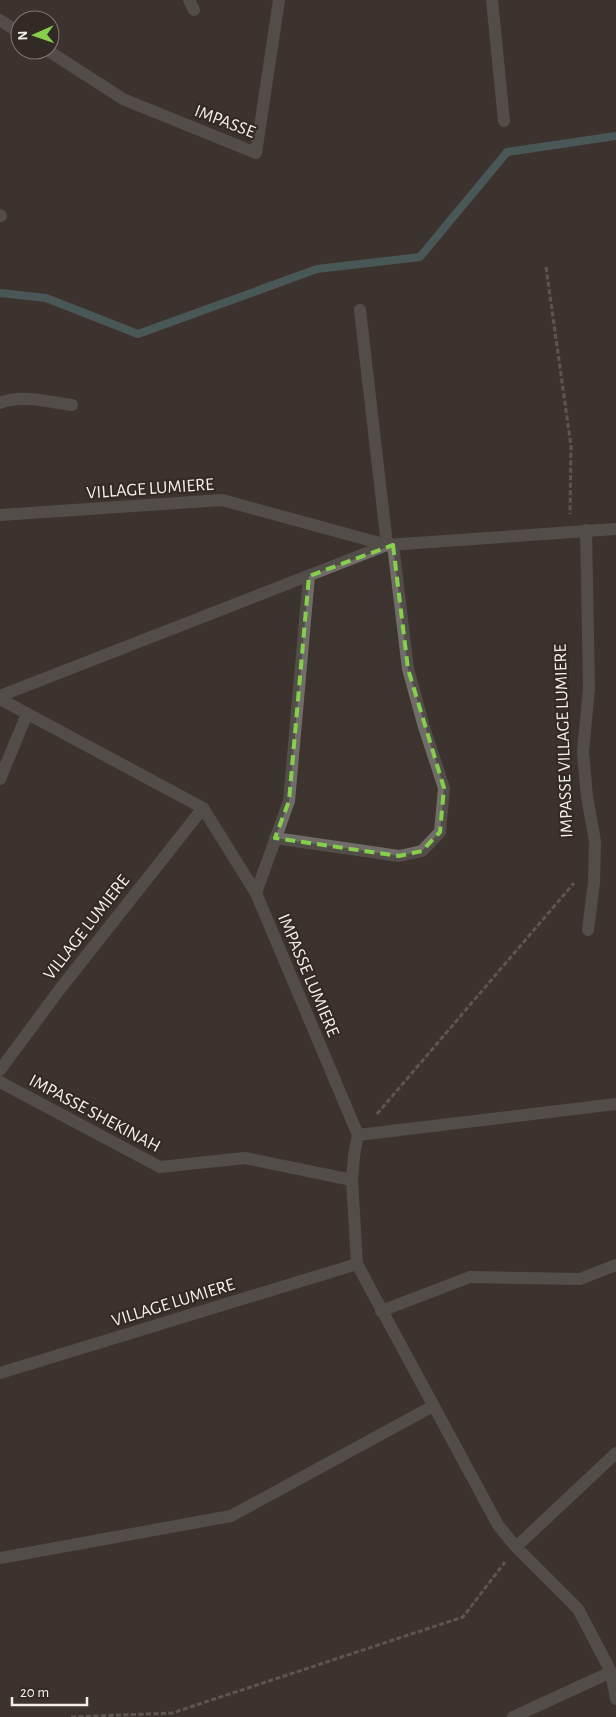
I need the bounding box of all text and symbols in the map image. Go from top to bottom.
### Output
north arrow [10,10,60,60]
text: N [16,30,30,41]
street label: IMPASSE [192,102,258,142]
street label: VILLAGE LUMIERE [86,476,215,502]
street label: IMPASSE VILLAGE LUMIERE [552,643,576,838]
street label: VILLAGE LUMIERE [40,872,133,983]
street label: IMPASSE LUMIERE [274,911,342,1040]
street label: IMPASSE SHEKINAH [26,1072,163,1156]
street label: VILLAGE LUMIERE [110,1276,237,1330]
scale bar [12,1674,88,1706]
text: 20 m [20,1685,49,1700]

